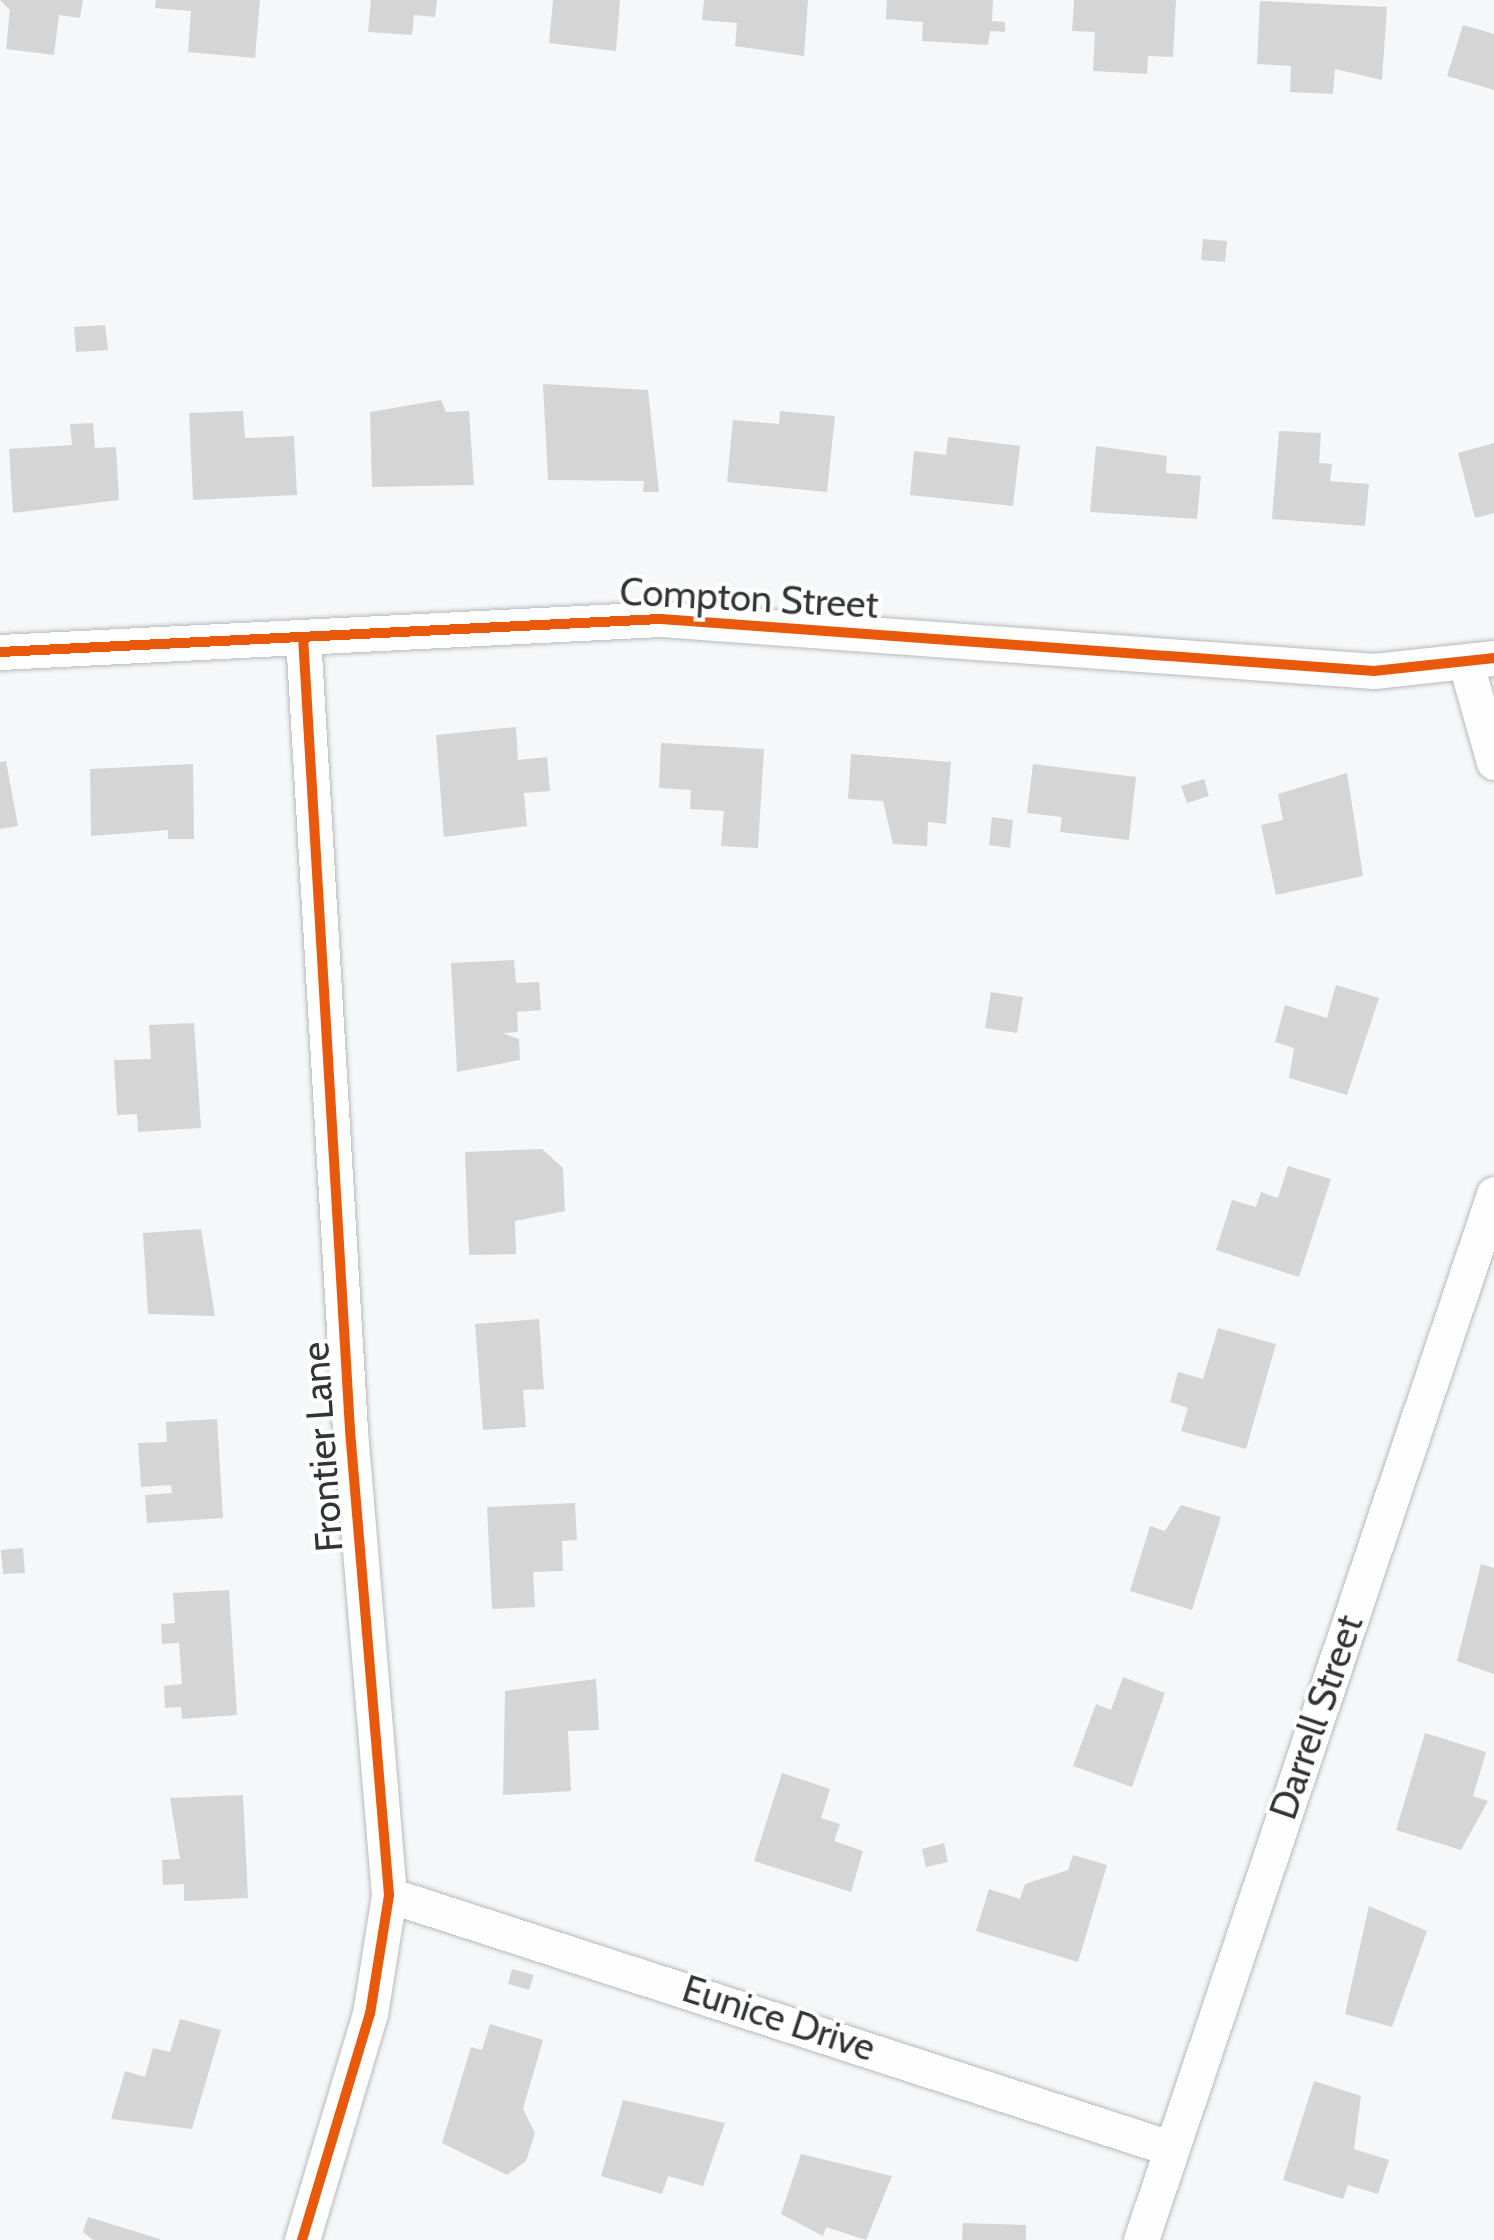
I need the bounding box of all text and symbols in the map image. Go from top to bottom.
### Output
street label: Compton Street [618,568,880,628]
street label: Frontier Lane [292,1340,352,1554]
street label: Darrell Street [1260,1609,1372,1825]
street label: Eunice Drive [677,1965,881,2071]

